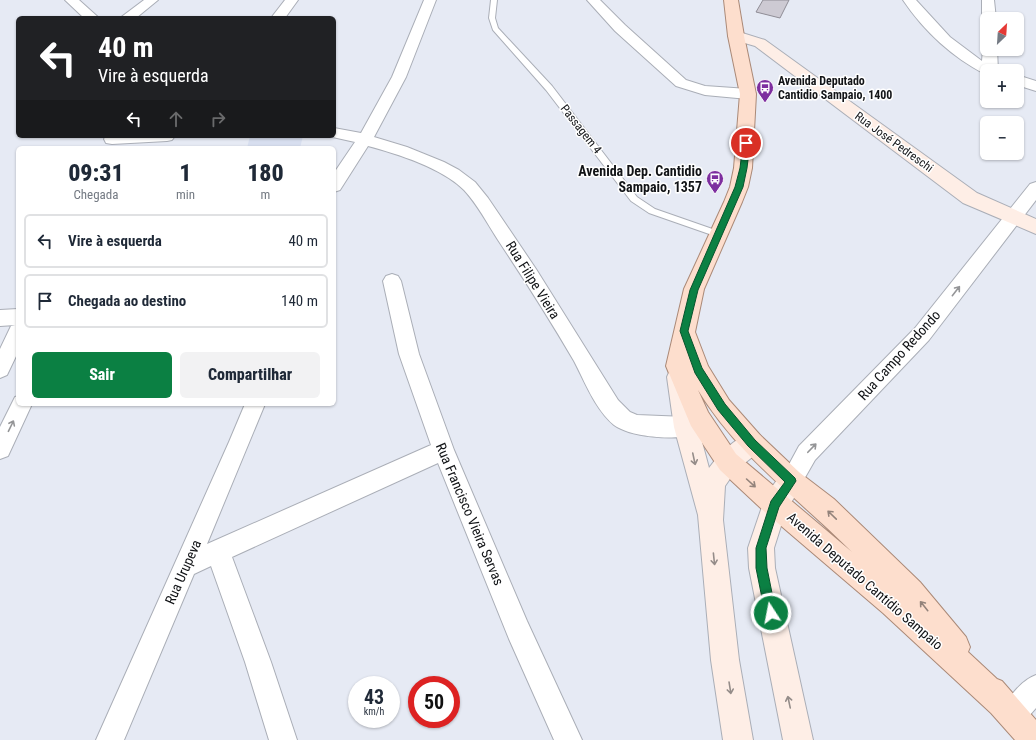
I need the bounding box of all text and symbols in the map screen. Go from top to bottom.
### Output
north arrow [980,12,1024,56]
map controls [980,12,1024,160]
text: 40 m [98,31,154,64]
icon: left [32,32,84,84]
button: + [980,64,1024,108]
text: Vire à esquerda [98,65,209,86]
place label: Avenida Deputado Cantidio Sampaio, 1400 [778,74,892,102]
bus stop icon: Avenida Deputado Cantidio Sampaio, 1400 [755,78,775,103]
street label: Passagem 4 [558,102,605,156]
icon: left [123,108,145,130]
icon: ahead [165,108,187,130]
icon: right [207,108,229,130]
street label: Rua José Pedreschi [852,109,936,175]
button: − [980,116,1024,160]
pin [729,126,763,160]
icon: arrive [735,132,757,154]
text: 09:31 [68,159,124,187]
text: 1 [179,159,192,187]
text: 180 [247,159,284,187]
place label: Avenida Dep. Cantidio Sampaio, 1357 [578,163,702,195]
bus stop icon: Avenida Dep. Cantidio Sampaio, 1357 [705,169,725,194]
text: Chegada [73,187,118,202]
text: min [176,187,195,202]
text: m [261,187,270,202]
icon: left [34,230,56,252]
text: Vire à esquerda [68,232,162,250]
text: 40 m [288,232,318,250]
street label: Rua Filipe Vieira [503,238,563,322]
one-way arrow [952,285,960,296]
icon: arrive [34,290,56,312]
text: Chegada ao destino [68,292,186,310]
text: 140 m [281,292,318,310]
street label: Rua Campo Redondo [855,307,943,403]
button: Sair [32,352,172,398]
button: Compartilhar [180,352,320,398]
one-way arrow [8,421,15,433]
street label: Rua Francisco Vieira Servas [433,441,507,587]
one-way arrow [807,443,816,453]
one-way arrow [691,453,699,466]
one-way arrow [746,478,756,488]
street label: Avenida Deputado Cantídio Sampaio [784,509,946,653]
one-way arrow [827,510,837,520]
street label: Rua Urupeva [162,537,204,607]
one-way arrow [710,552,718,565]
position arrow [750,592,792,634]
one-way arrow [920,601,929,612]
speed limit sign: 50 [408,676,460,728]
one-way arrow [726,681,734,694]
text: 43 [364,685,384,709]
one-way arrow [785,696,793,709]
text: km/h [364,706,384,717]

